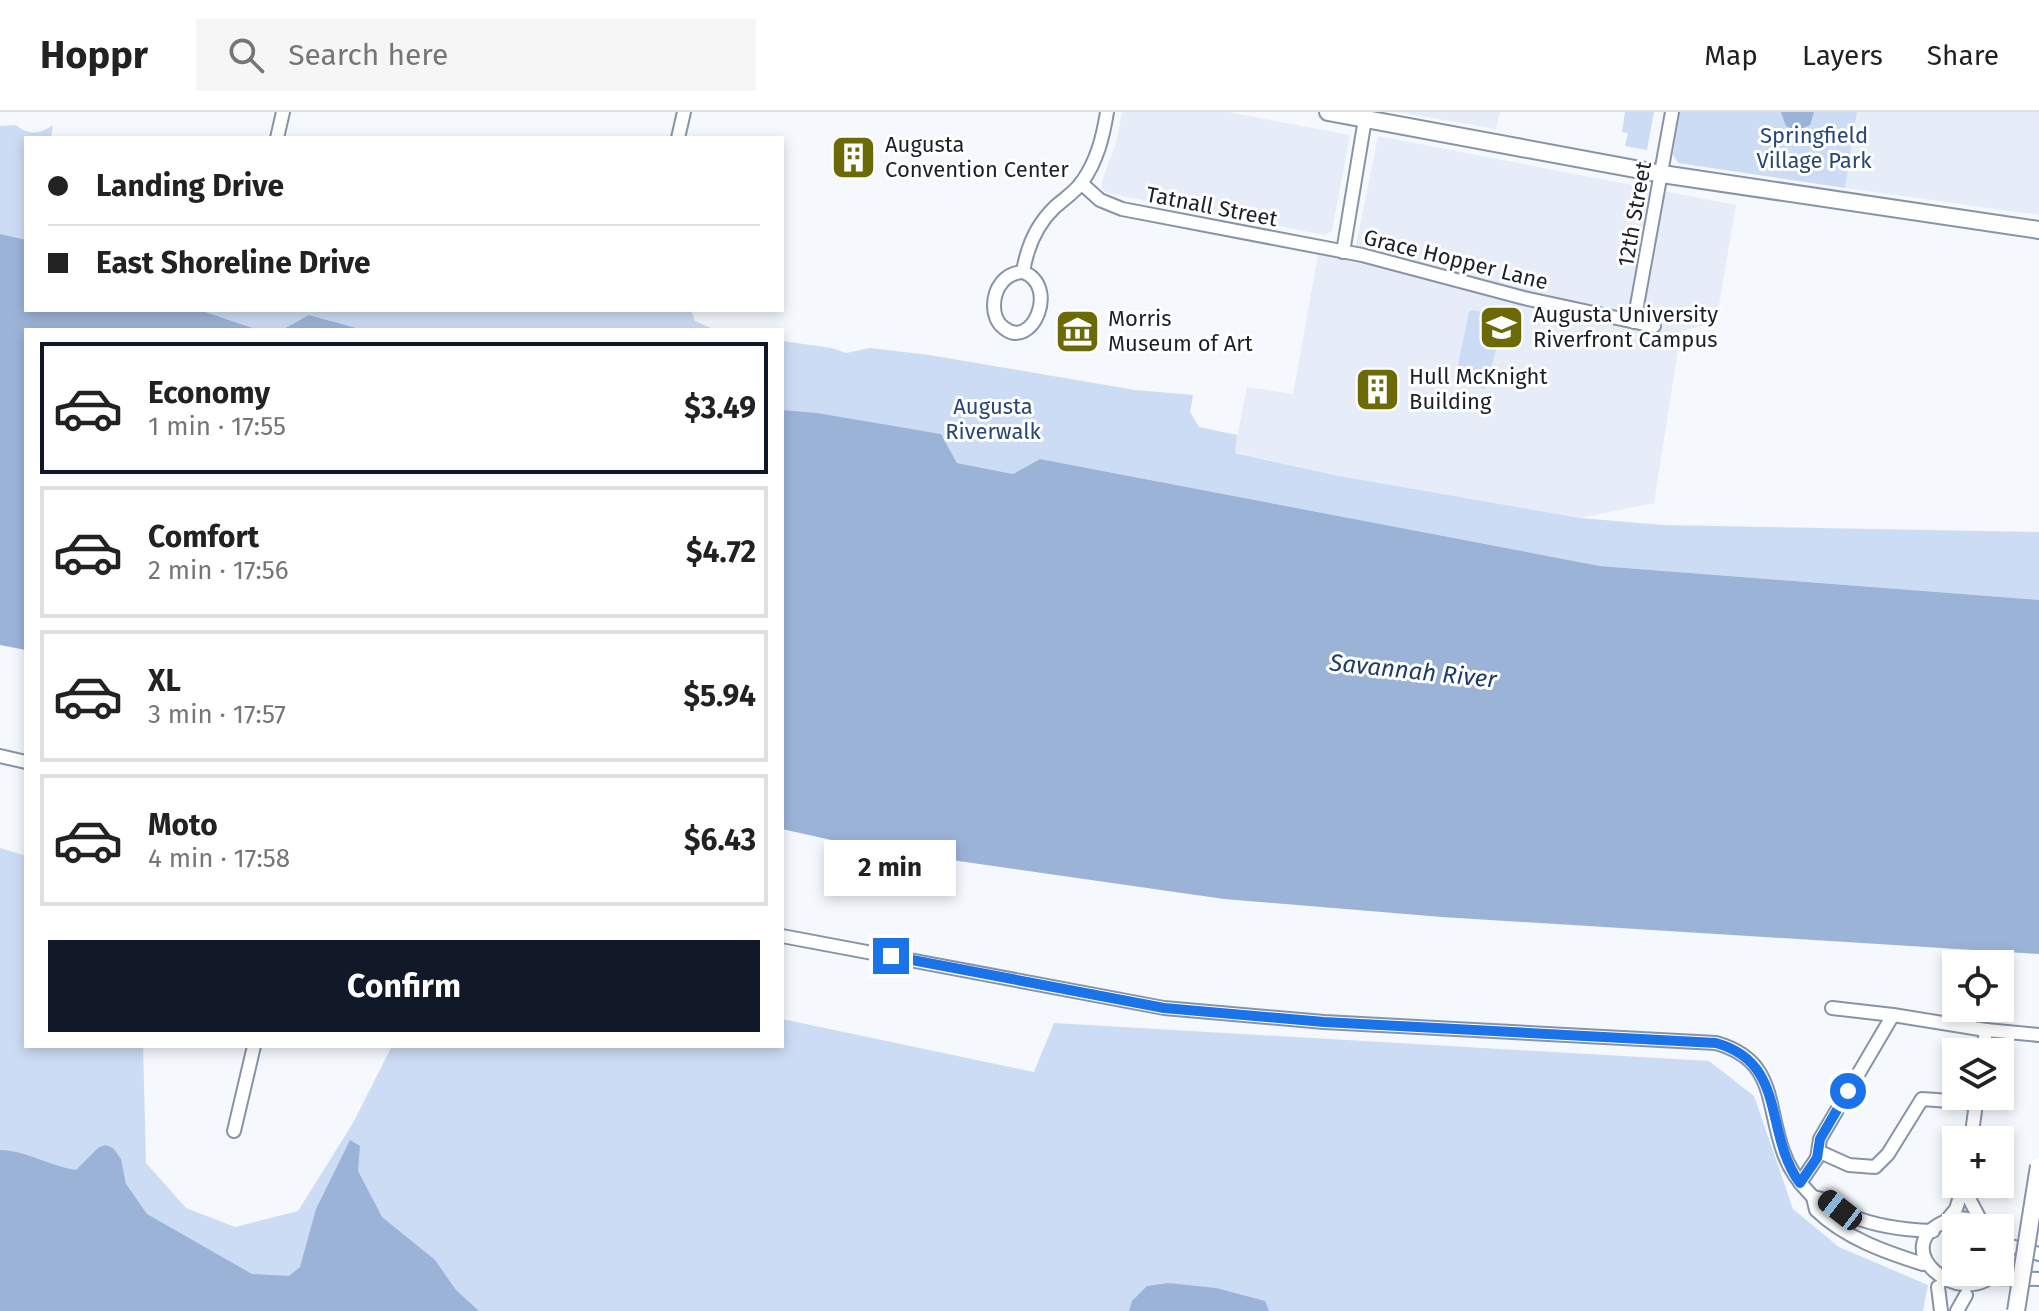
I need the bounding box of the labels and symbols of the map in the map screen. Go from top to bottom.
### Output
park label: Springfield Village Park [1756,122,1872,174]
place label: Augusta Convention Center [885,131,1069,183]
building icon: Augusta Convention Center [830,133,878,181]
street label: 12th Street [1612,159,1657,269]
street label: Tatnall Street [1144,181,1280,232]
street label: Grace Hopper Lane [1361,223,1551,295]
place label: Augusta University Riverfront Campus [1533,301,1718,353]
school or university icon: Augusta University Riverfront Campus [1478,303,1526,351]
place label: Morris Museum of Art [1108,305,1253,357]
museum icon: Morris Museum of Art [1053,307,1101,355]
place label: Hull McKnight Building [1409,363,1548,415]
building icon: Hull McKnight Building [1354,365,1402,413]
park label: Augusta Riverwalk [945,393,1042,445]
water label: Savannah River [1327,648,1499,694]
callout: 2 min [825,840,957,896]
route end [873,938,909,974]
route start [1830,1073,1866,1109]
car [1814,1186,1866,1234]

